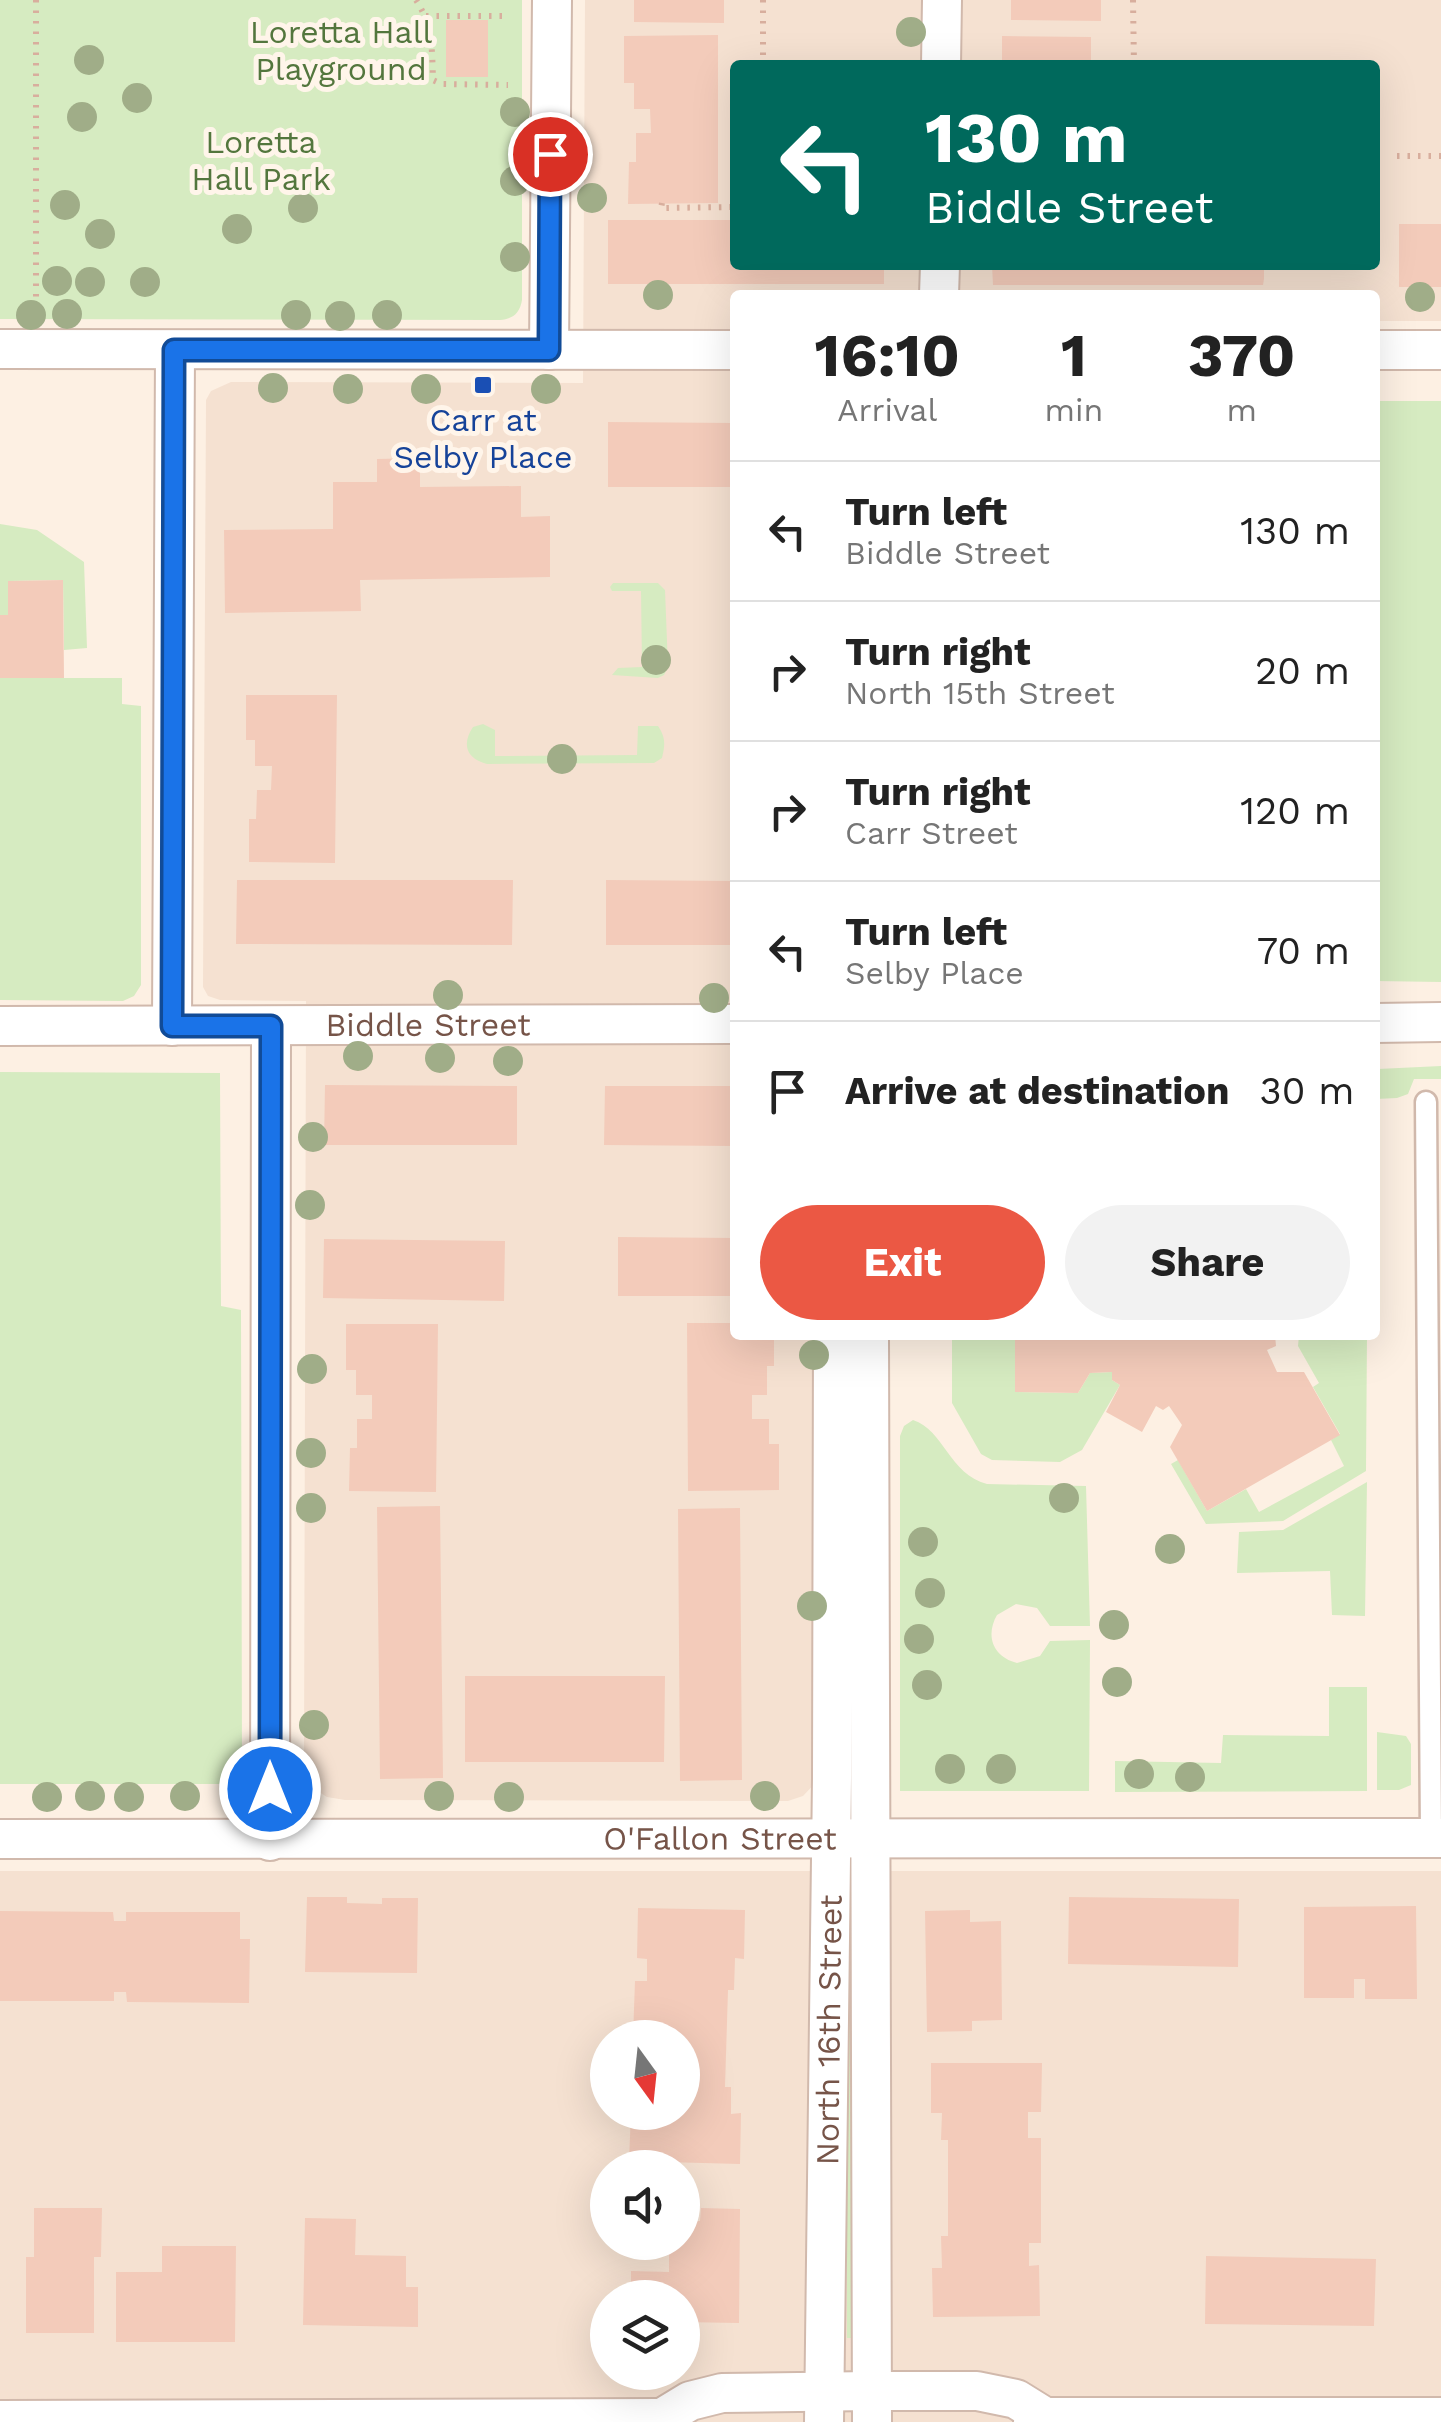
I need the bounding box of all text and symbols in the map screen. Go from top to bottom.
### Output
park label: Loretta Hall Playground [250,13,432,88]
text: 130 m [925,97,1128,179]
icon: left [760,100,890,230]
pin [508,112,593,197]
park label: Loretta Hall Park [191,123,331,198]
icon: arrive [523,127,578,182]
text: Biddle Street [925,181,1213,234]
text: 16:10 [815,320,960,391]
text: 1 [1061,320,1087,391]
text: 370 [1188,320,1295,391]
marker: Carr at Selby Place [472,374,494,396]
text: Arrival [837,391,937,429]
text: min [1045,391,1103,429]
text: m [1226,391,1257,429]
place label: Carr at Selby Place [394,401,572,476]
text: Turn left [845,490,1007,534]
icon: left [760,504,815,559]
text: 130 m [1240,509,1350,553]
text: Biddle Street [845,534,1050,572]
text: Turn right [845,630,1031,674]
icon: right [760,644,815,699]
text: 20 m [1255,649,1350,693]
text: North 15th Street [845,674,1115,712]
text: Turn right [845,770,1031,814]
icon: right [760,784,815,839]
text: 120 m [1240,789,1350,833]
text: Carr Street [845,814,1018,852]
text: Turn left [845,910,1007,954]
icon: left [760,924,815,979]
text: 70 m [1257,929,1350,973]
text: Selby Place [845,954,1024,992]
street label: Biddle Street [325,1006,531,1044]
icon: arrive [760,1064,815,1119]
text: Arrive at destination [845,1069,1230,1113]
text: 30 m [1260,1069,1355,1113]
button: Exit [760,1205,1045,1320]
button: Share [1065,1205,1350,1320]
position arrow [218,1737,322,1841]
street label: O'Fallon Street [603,1819,837,1858]
street label: North 16th Street [808,1895,850,2166]
north arrow [590,2020,700,2130]
map controls [590,2020,700,2390]
button: sound [590,2150,700,2260]
button: layers [590,2280,700,2390]

